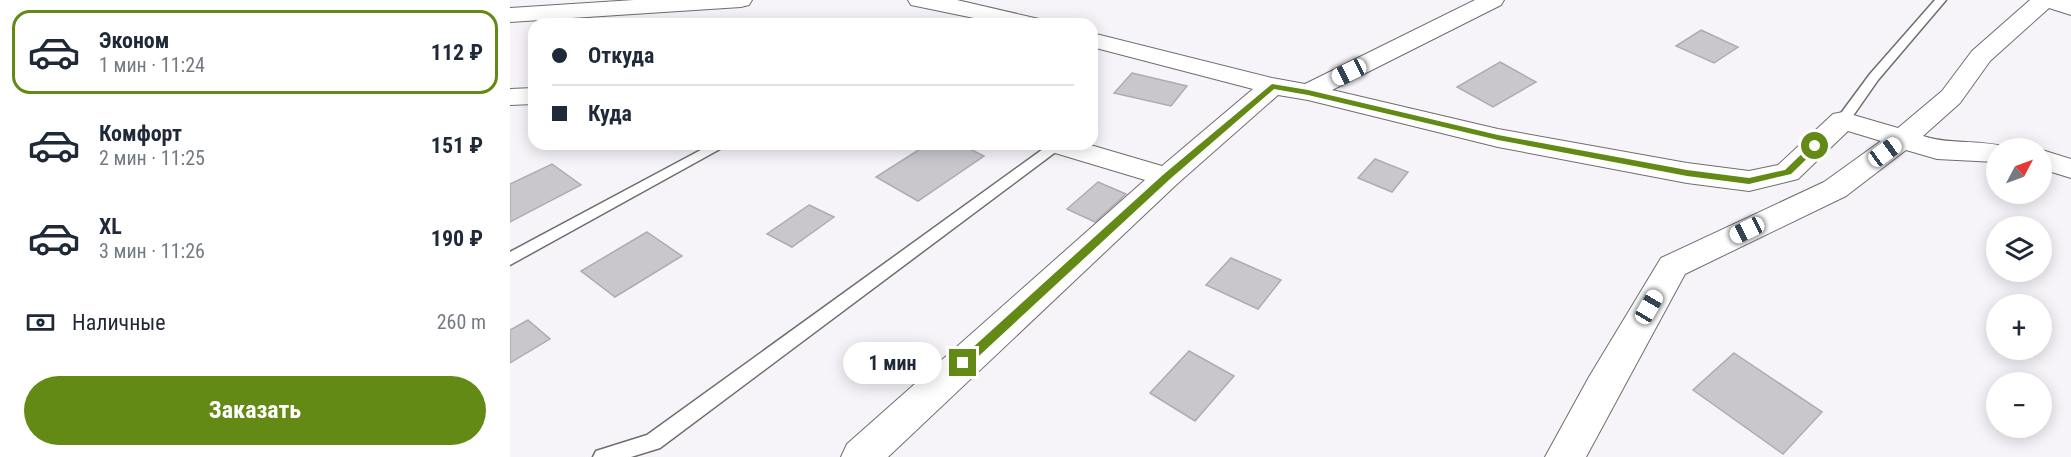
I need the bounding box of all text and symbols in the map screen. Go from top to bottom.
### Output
icon: car [27,25,81,79]
text: Эконом [99,28,169,53]
text: 112 ₽ [431,40,483,65]
text: Откуда [588,43,654,68]
text: 1 мин · 11:24 [99,53,205,77]
car [1329,56,1369,88]
text: Куда [588,101,632,126]
icon: car [27,118,81,172]
text: Комфорт [99,121,182,146]
route start [1801,132,1828,159]
text: 151 ₽ [431,133,483,158]
car [1865,134,1905,170]
north arrow [1986,138,2052,204]
map controls [1986,138,2052,438]
text: 2 мин · 11:25 [99,146,205,170]
icon: car [27,211,81,265]
text: XL [99,214,122,239]
car [1727,214,1767,246]
button: layers [1986,216,2052,282]
text: 190 ₽ [431,226,483,251]
text: 3 мин · 11:26 [99,239,205,263]
car [1632,287,1666,327]
button: + [1986,294,2052,360]
icon: cash [24,306,57,339]
text: Наличные [72,310,166,335]
text: 260 m [437,310,486,334]
callout: 1 мин [843,342,942,384]
route end [949,349,976,376]
text: 1 мин [869,351,916,375]
button: − [1986,372,2052,438]
button: Заказать [24,376,486,445]

